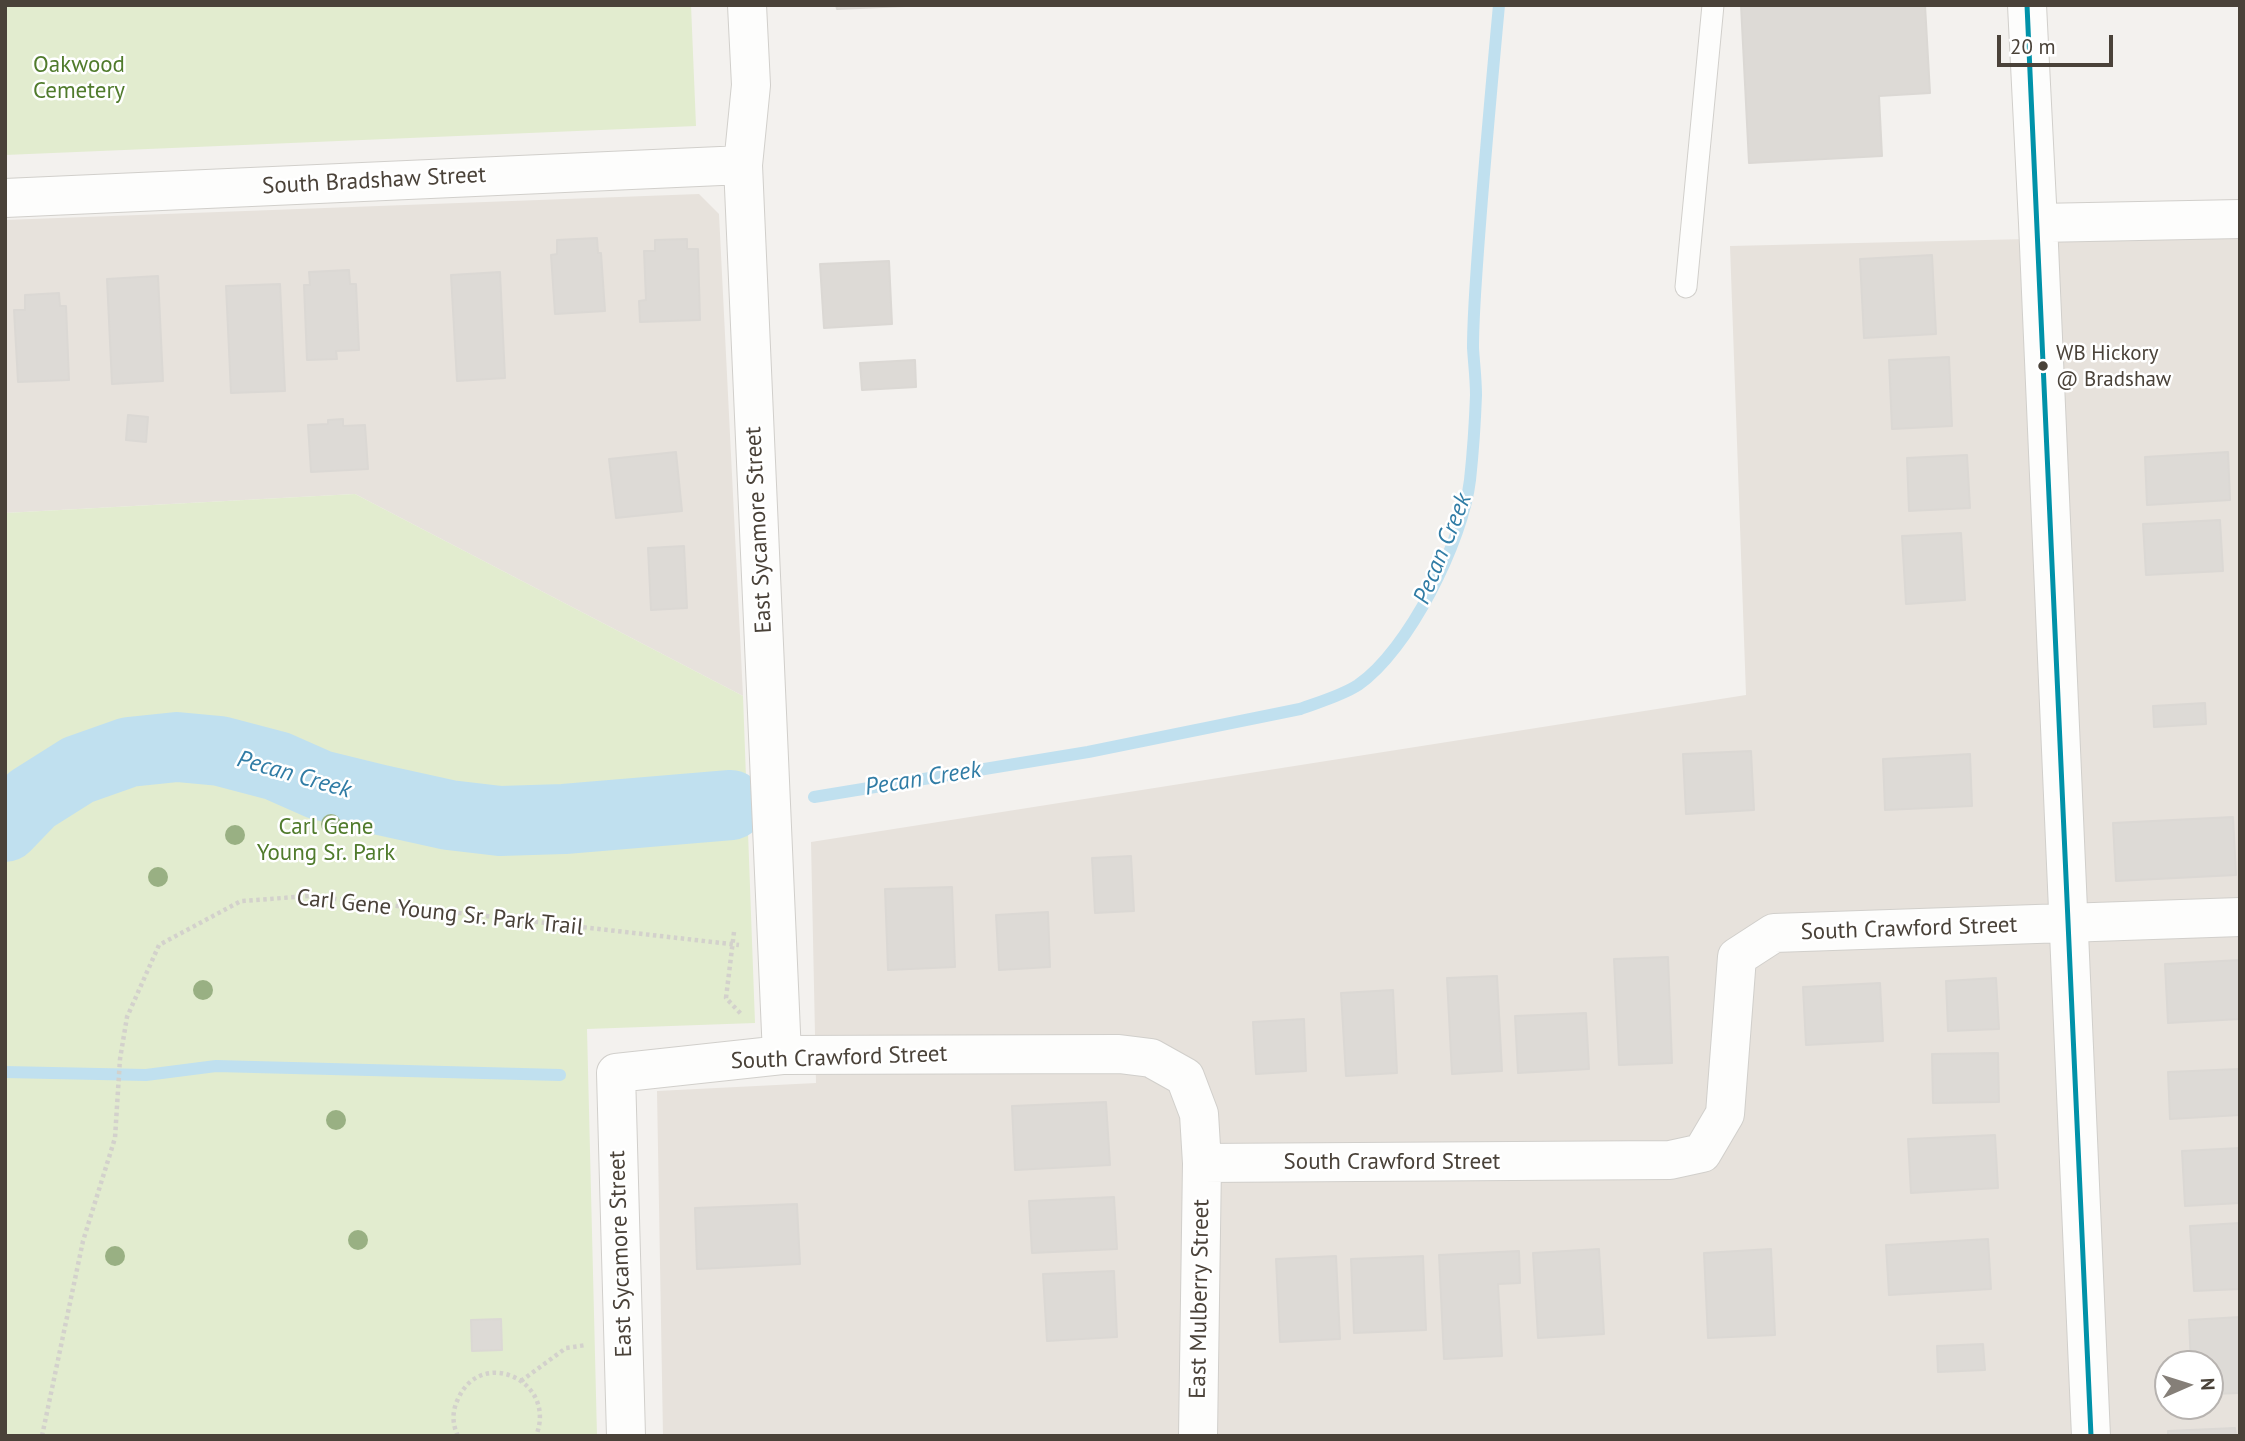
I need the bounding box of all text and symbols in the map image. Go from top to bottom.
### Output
scale bar [2000,21,2116,65]
text: 20 m [2010,33,2056,60]
park label: Oakwood Cemetery [33,51,125,105]
street label: South Bradshaw Street [261,161,487,201]
place label: WB Hickory @ Bradshaw [2056,341,2171,391]
marker: WB Hickory @ Bradshaw [2036,359,2050,373]
street label: East Sycamore Street [740,426,778,634]
water label: Pecan Creek [1408,489,1478,609]
water label: Pecan Creek [234,745,354,805]
water label: Pecan Creek [863,756,983,802]
park label: Carl Gene Young Sr. Park [257,813,395,867]
street label: Carl Gene Young Sr. Park Trail [295,884,585,942]
street label: South Crawford Street [1800,911,2018,947]
street label: South Crawford Street [730,1040,948,1076]
street label: South Crawford Street [1284,1148,1500,1176]
street label: East Sycamore Street [604,1150,638,1358]
street label: East Mulberry Street [1184,1199,1216,1399]
north arrow [2154,1350,2224,1420]
text: N [2196,1377,2220,1391]

